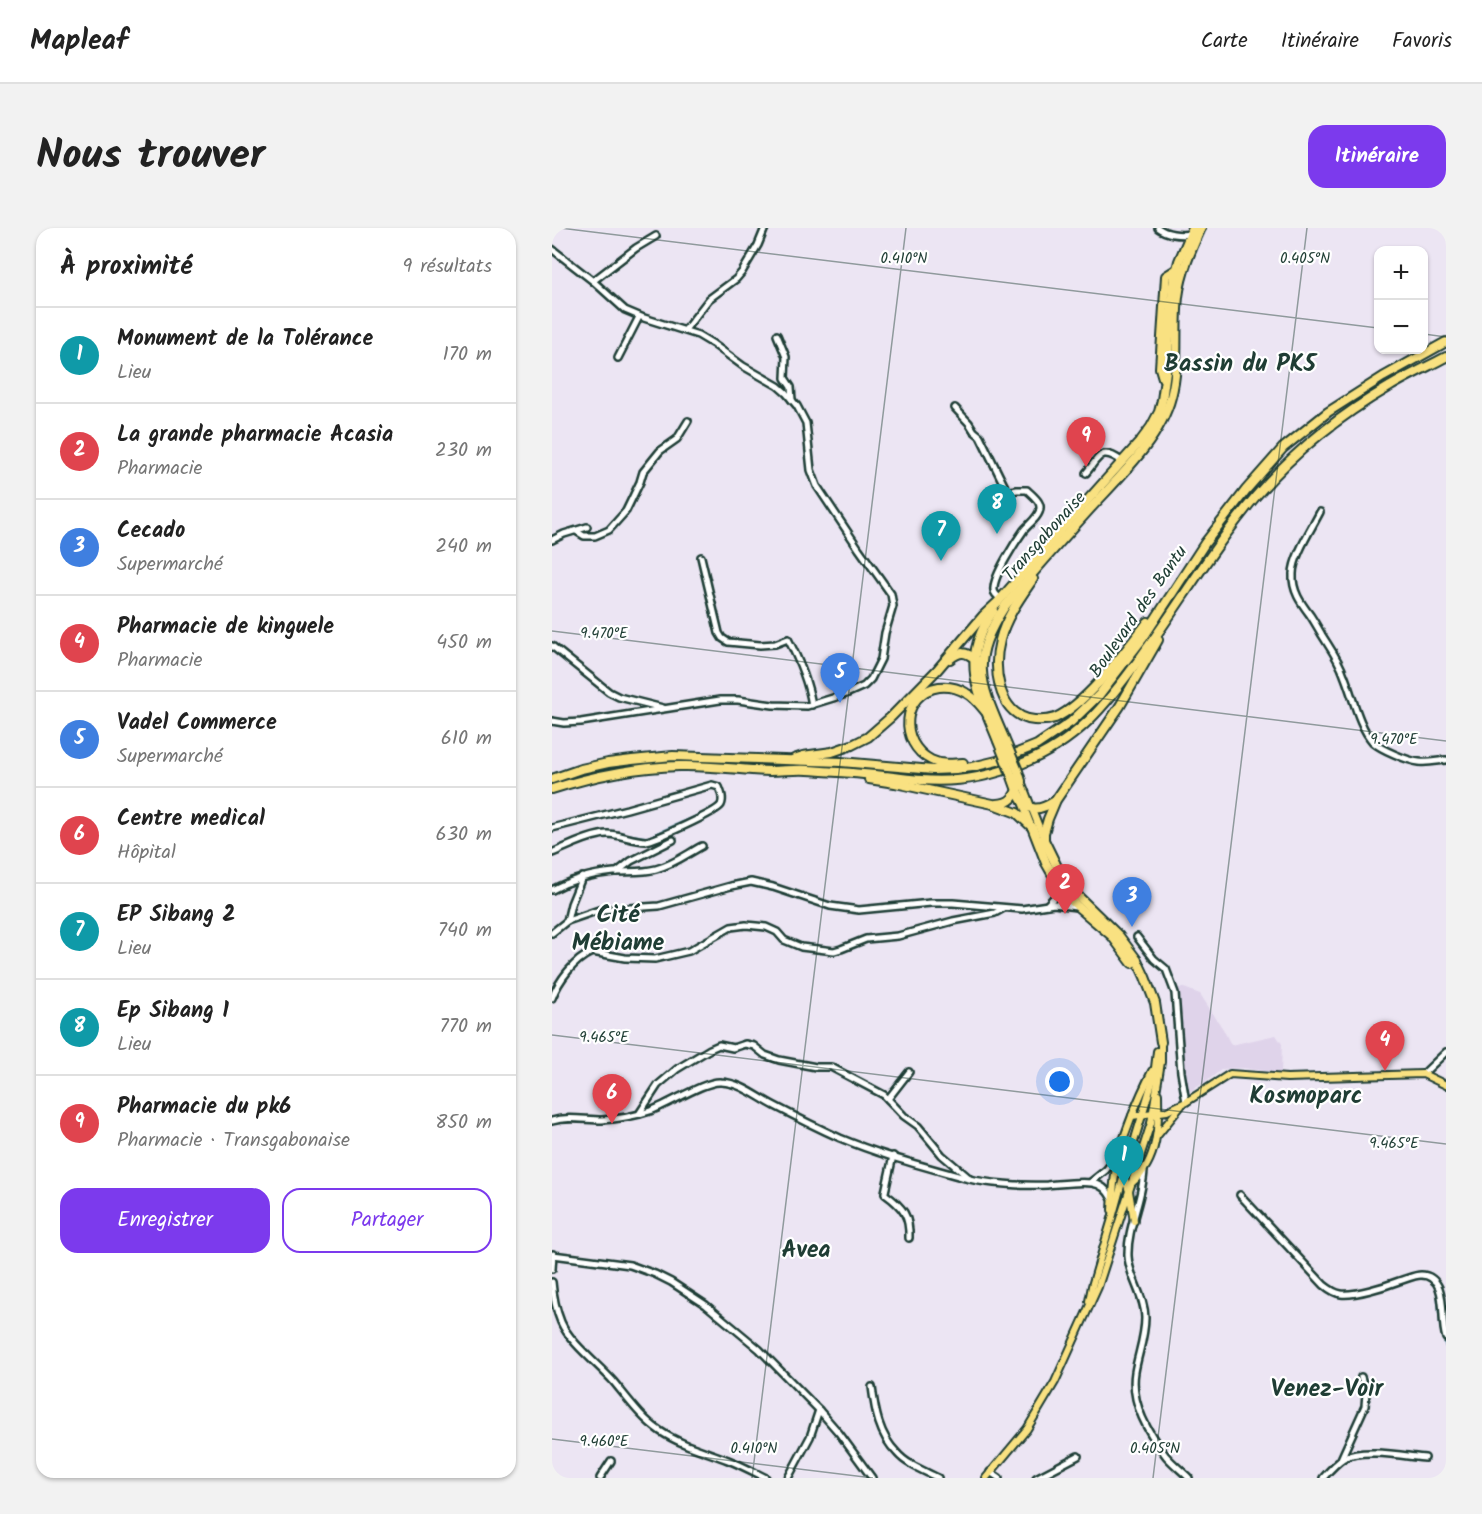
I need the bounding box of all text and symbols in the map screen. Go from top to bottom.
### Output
text: Mapleaf [30,19,128,64]
text: Carte [1201,25,1248,58]
text: Itinéraire [1281,25,1359,58]
text: Favoris [1392,25,1452,58]
text: Nous trouver [36,123,265,190]
button: Itinéraire [1308,125,1446,188]
text: À proximité [60,246,192,288]
map controls [1374,246,1428,354]
button: + [1374,246,1428,300]
text: 0.410°N [881,247,927,271]
text: 0.405°N [1280,247,1330,271]
text: 9 résultats [402,251,492,283]
button: − [1374,300,1428,354]
text: Monument de la Tolérance [117,322,373,357]
text: 1 [76,339,83,371]
text: 170 m [443,339,492,371]
district label: Bassin du PK5 [1164,345,1318,384]
text: Lieu [117,357,151,389]
text: La grande pharmacie Acasia [117,418,393,453]
pin: 9 [1066,418,1106,467]
text: 2 [74,435,85,467]
text: 230 m [435,435,492,467]
text: Pharmacie [117,453,203,485]
pin: 8 [978,484,1016,534]
street label: Transgabonaise [996,485,1094,589]
pin: 7 [922,512,960,561]
text: Cecado [117,514,185,549]
text: 3 [74,531,85,563]
text: 240 m [435,531,492,563]
street label: Boulevard des Bantu [1082,539,1196,684]
text: Supermarché [117,549,223,581]
text: Pharmacie de kinguele [117,610,334,645]
text: 9.470°E [580,622,629,646]
text: 4 [74,627,85,659]
text: 450 m [436,627,492,659]
text: Pharmacie [117,645,203,677]
pin: 5 [820,654,860,703]
text: Vadel Commerce [117,706,277,741]
text: 5 [74,723,85,755]
text: 610 m [441,723,492,755]
text: 9.470°E [1370,728,1419,752]
text: Supermarché [117,741,223,773]
text: Centre medical [117,802,265,837]
text: 6 [74,819,85,851]
text: 630 m [436,819,492,851]
text: Hôpital [117,837,176,869]
pin: 2 [1046,864,1084,914]
pin: 3 [1112,878,1152,927]
district label: Cité Mébiame [572,896,665,963]
text: EP Sibang 2 [117,898,235,933]
text: 7 [75,915,84,947]
text: 740 m [438,915,492,947]
text: Lieu [117,933,151,965]
text: Ep Sibang 1 [117,994,229,1029]
text: 8 [74,1011,85,1043]
text: 770 m [440,1011,492,1043]
pin: 4 [1366,1022,1404,1071]
text: 9.465°E [579,1026,630,1050]
text: Lieu [117,1029,151,1061]
your location [1045,1067,1074,1096]
pin: 6 [592,1074,632,1124]
district label: Kosmoparc [1250,1077,1362,1116]
text: Pharmacie du pk6 [117,1090,291,1125]
text: 9 [74,1107,85,1139]
text: 850 m [435,1107,492,1139]
text: Pharmacie · Transgabonaise [117,1125,350,1157]
text: 9.465°E [1369,1132,1420,1156]
pin: 1 [1104,1136,1144,1186]
button: Enregistrer [60,1188,270,1253]
button: Partager [282,1188,492,1253]
district label: Avea [781,1231,831,1270]
district label: Venez-Voir [1271,1370,1385,1409]
text: 9.460°E [580,1430,630,1454]
text: 0.410°N [731,1437,777,1461]
text: 0.405°N [1130,1437,1180,1461]

